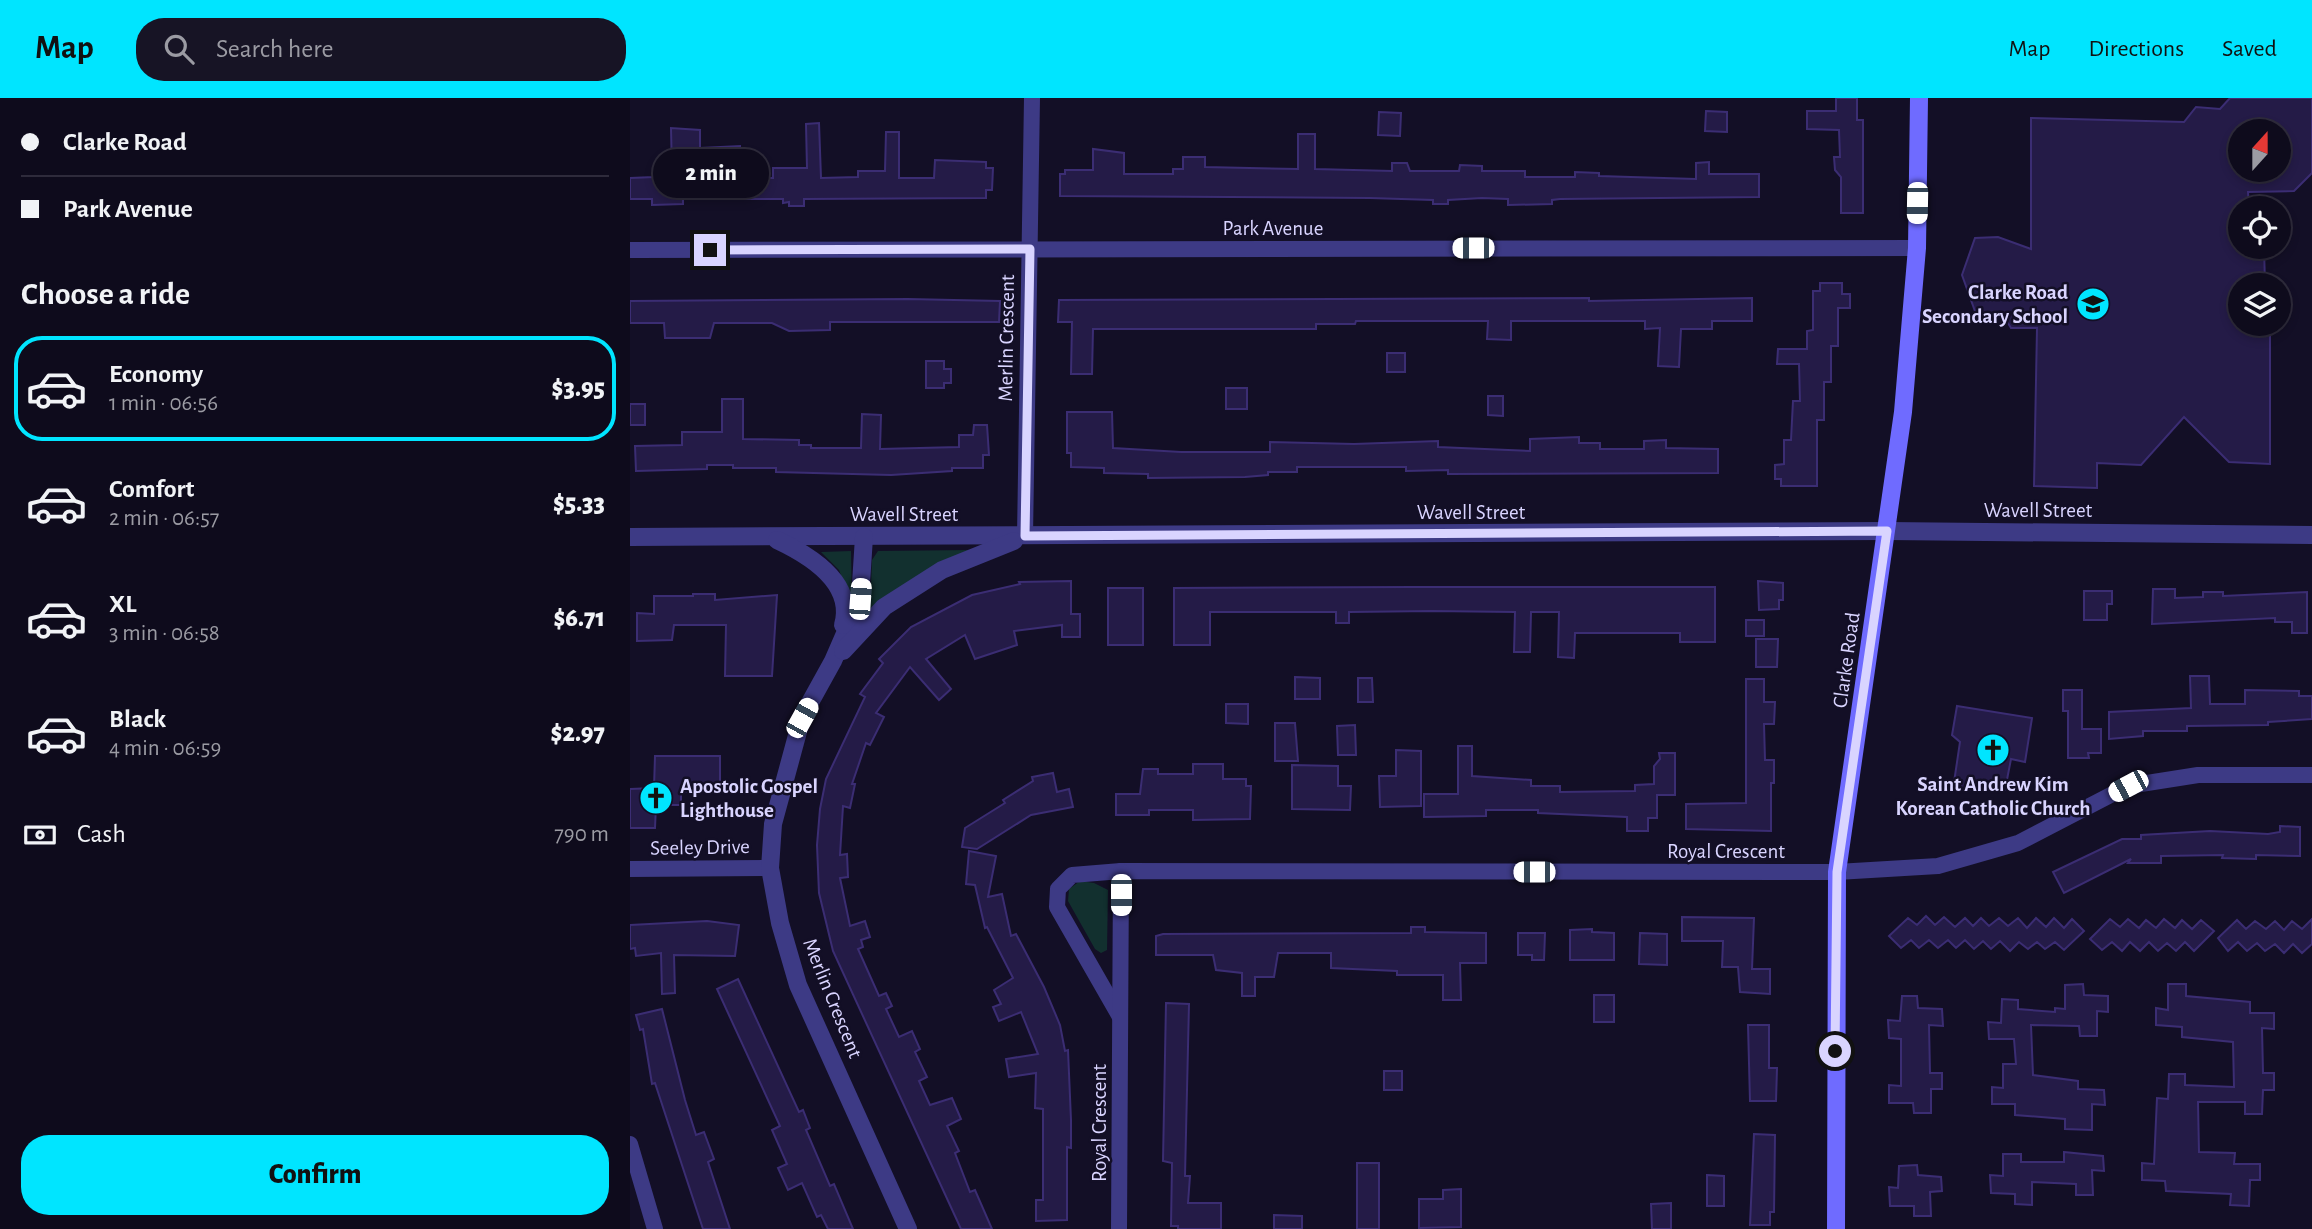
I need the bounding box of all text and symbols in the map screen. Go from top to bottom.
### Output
search box [136,18,626,81]
icon: search [160,30,198,68]
text: Map [35,32,94,65]
text: Search here [216,36,334,62]
text: Map [2008,37,2050,61]
text: Directions [2088,37,2184,61]
text: Saved [2222,37,2277,61]
north arrow [2228,119,2291,182]
map controls [2228,119,2291,336]
text: Clarke Road [63,129,187,155]
callout: 2 min [652,149,768,198]
text: 2 min [685,162,737,185]
car [1907,182,1928,224]
text: Park Avenue [63,196,193,222]
button: locate [2228,196,2291,259]
street label: Park Avenue [1223,218,1323,239]
route end [694,234,726,266]
car [1453,238,1495,259]
button: layers [2228,273,2291,336]
street label: Merlin Crescent [995,274,1018,402]
text: Choose a ride [21,278,190,310]
place label: Clarke Road Secondary School [1922,282,2068,327]
school or university icon: Clarke Road Secondary School [2074,285,2112,323]
icon: car [25,357,88,420]
text: Economy [109,361,203,387]
text: $3.95 [552,375,605,401]
text: 1 min · 06:56 [109,392,218,415]
icon: car [25,472,88,535]
text: Comfort [109,476,194,502]
text: $5.33 [553,490,605,516]
street label: Wavell Street [1984,500,2093,521]
street label: Wavell Street [1417,502,1526,523]
street label: Wavell Street [850,504,959,525]
text: 2 min · 06:57 [109,507,219,530]
car [849,577,872,621]
icon: car [25,587,88,650]
text: XL [109,591,136,617]
text: $6.71 [553,605,605,631]
street label: Clarke Road [1829,611,1864,709]
text: 3 min · 06:58 [109,622,220,645]
car [783,695,822,741]
icon: car [25,702,88,765]
text: Black [109,706,166,732]
text: $2.97 [551,720,605,746]
church icon: Saint Andrew Kim Korean Catholic Church [1974,731,2012,769]
text: 4 min · 06:59 [109,737,221,760]
car [2105,767,2152,805]
place label: Saint Andrew Kim Korean Catholic Church [1896,774,2090,819]
place label: Apostolic Gospel Lighthouse [680,776,818,821]
church icon: Apostolic Gospel Lighthouse [637,779,675,817]
icon: cash [21,816,59,854]
text: Cash [77,821,126,847]
text: 790 m [554,823,609,846]
street label: Seeley Drive [650,836,750,859]
street label: Royal Crescent [1667,841,1785,862]
car [1514,862,1556,883]
car [1111,874,1132,916]
street label: Merlin Crescent [799,935,866,1061]
route start [1819,1035,1851,1067]
street label: Royal Crescent [1089,1064,1110,1182]
button: Confirm [21,1135,609,1215]

